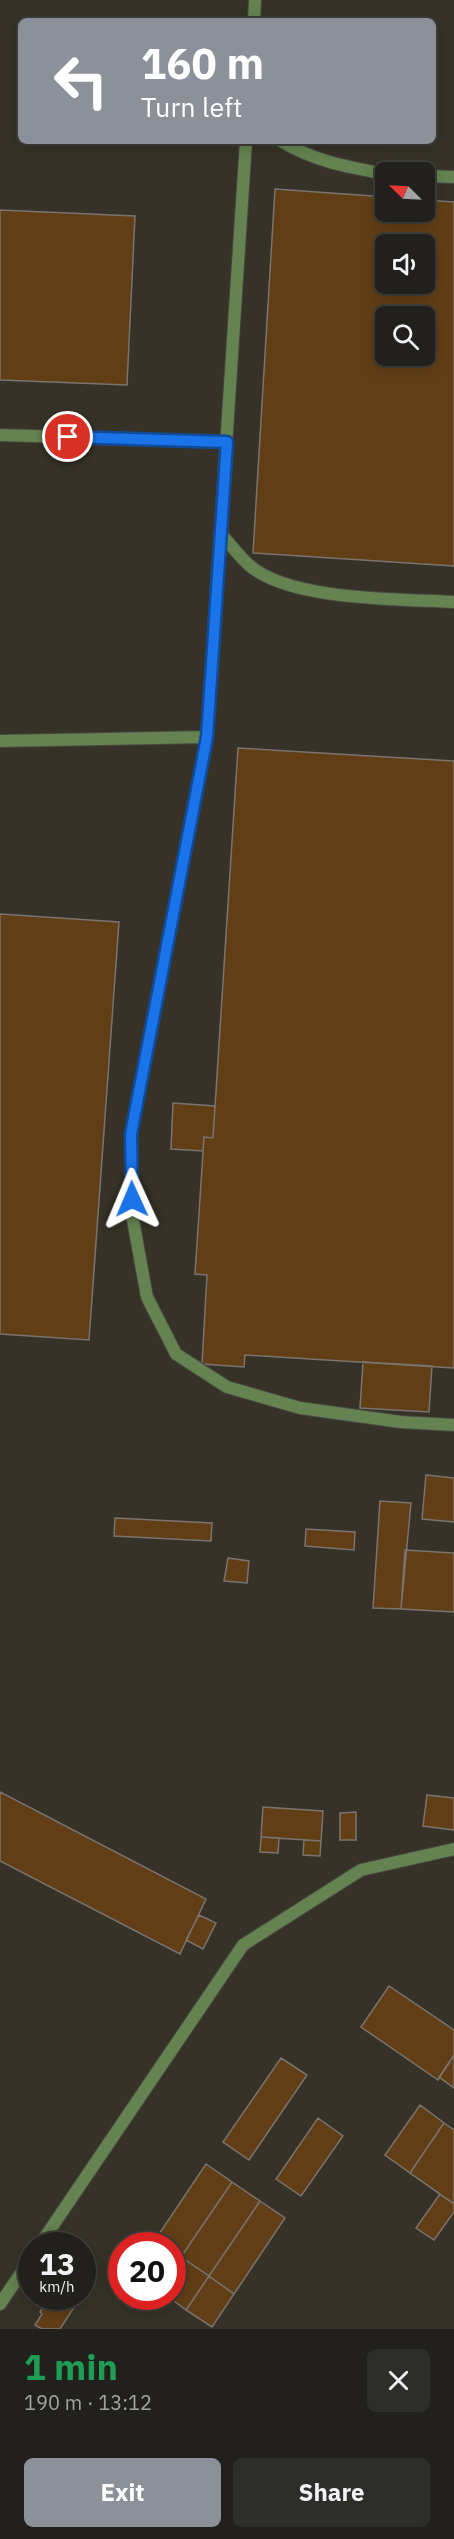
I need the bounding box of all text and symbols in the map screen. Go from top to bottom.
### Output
text: 160 m [141,36,264,91]
icon: left [42,42,120,120]
text: Turn left [141,89,242,124]
north arrow [375,162,435,222]
map controls [375,162,435,366]
button: sound [375,234,435,294]
button: search [375,306,435,366]
pin [42,411,93,462]
icon: arrive [51,420,84,453]
position arrow [100,1167,164,1231]
speed limit sign: 20 [108,2232,186,2310]
text: 13 [39,2244,75,2283]
text: km/h [39,2277,75,2296]
text: 1 min [24,2343,118,2390]
button: close [367,2349,430,2412]
text: 190 m · 13:12 [24,2389,152,2416]
button: Exit [24,2458,221,2527]
button: Share [233,2458,430,2527]

